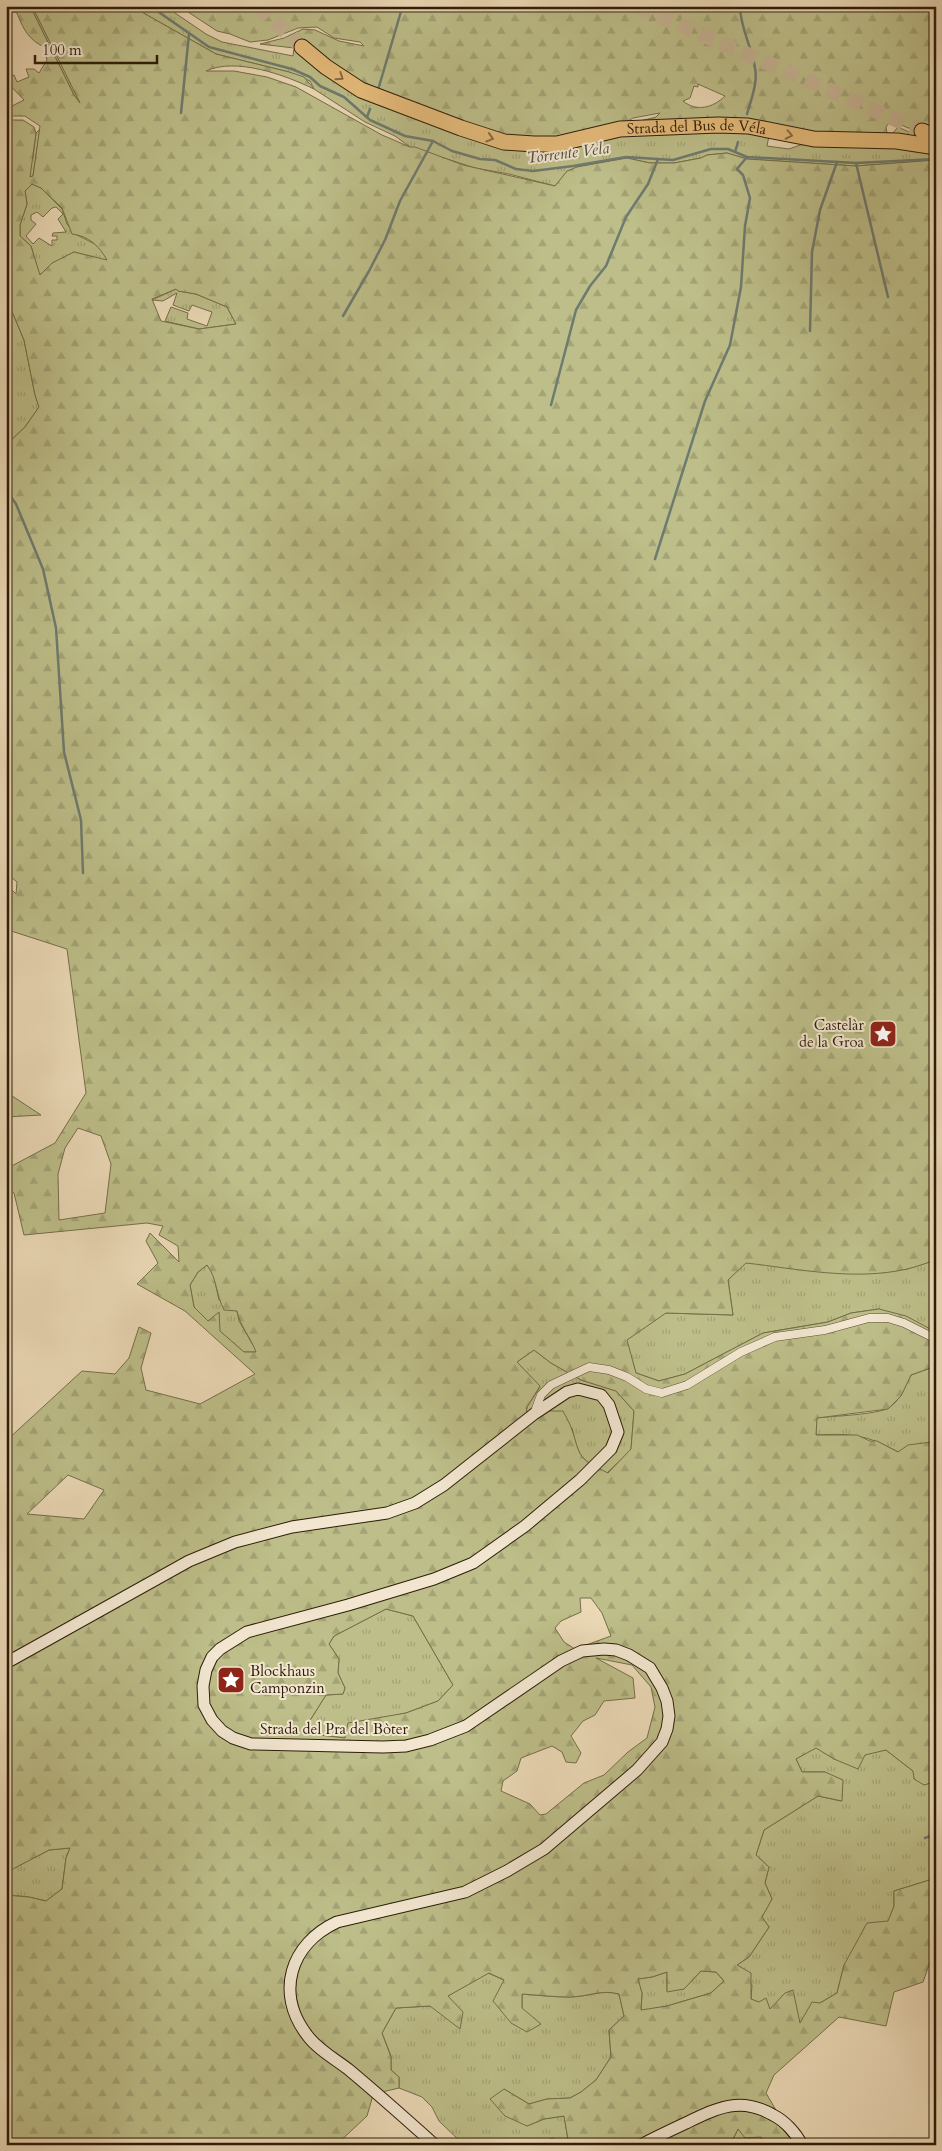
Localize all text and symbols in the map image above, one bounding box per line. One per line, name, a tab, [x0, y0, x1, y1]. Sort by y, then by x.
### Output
scale bar	[35, 32, 158, 64]
text: 100 m	[42, 40, 82, 60]
one-way arrow	[334, 71, 344, 80]
street label: Strada del Bus de Véla	[627, 115, 769, 140]
one-way arrow	[785, 129, 794, 140]
one-way arrow	[486, 132, 494, 142]
water label: Torrente Vela	[526, 137, 611, 169]
place label: Castelàr de la Groa	[799, 1015, 865, 1052]
place icon: Castelàr de la Groa	[868, 1019, 898, 1049]
place label: Blockhaus Camponzin	[250, 1661, 325, 1698]
place icon: Blockhaus Camponzin	[216, 1665, 246, 1695]
street label: Strada del Pra del Bòter	[260, 1719, 409, 1739]

